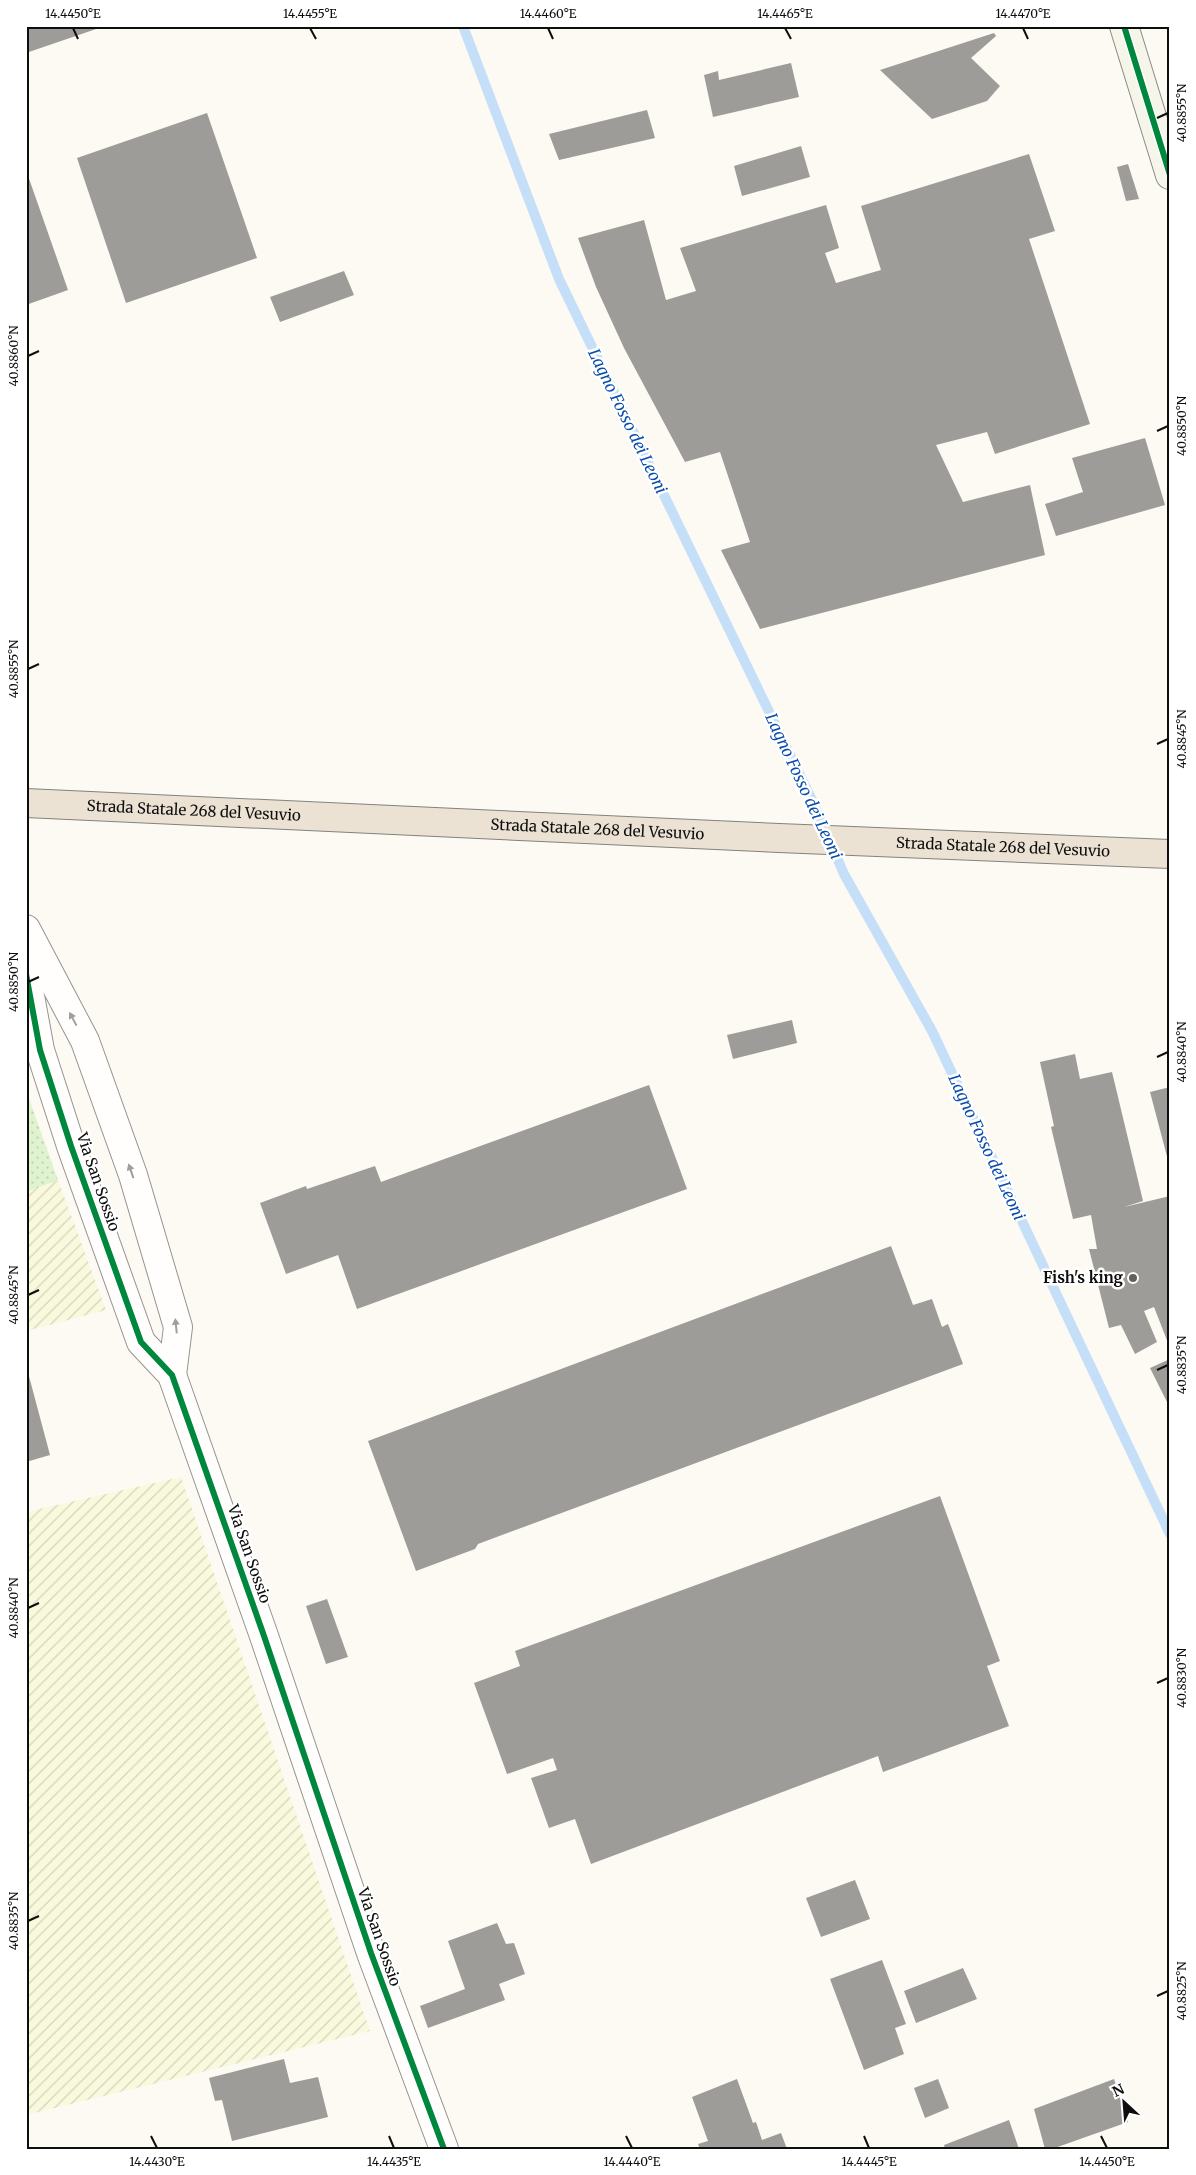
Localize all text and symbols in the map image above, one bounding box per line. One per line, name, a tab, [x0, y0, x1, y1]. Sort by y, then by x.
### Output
text: 14.4450°E	[45, 6, 101, 21]
text: 14.4455°E	[283, 6, 337, 21]
text: 14.4460°E	[520, 6, 577, 21]
text: 14.4465°E	[757, 6, 813, 21]
text: 14.4470°E	[996, 6, 1051, 21]
text: 40.8855°N	[1174, 83, 1189, 142]
text: 40.8860°N	[6, 325, 21, 386]
water label: Lagno Fosso dei Leoni	[584, 345, 672, 497]
text: 40.8850°N	[1174, 395, 1189, 456]
text: 40.8855°N	[6, 639, 21, 698]
text: 40.8845°N	[1174, 709, 1189, 769]
water label: Lagno Fosso dei Leoni	[761, 710, 847, 862]
street label: Strada Statale 268 del Vesuvio	[86, 796, 301, 825]
street label: Strada Statale 268 del Vesuvio	[490, 815, 705, 844]
street label: Strada Statale 268 del Vesuvio	[896, 833, 1111, 861]
text: 40.8850°N	[6, 951, 21, 1012]
one-way arrow	[69, 1012, 77, 1026]
text: 40.8840°N	[1174, 1021, 1189, 1082]
water label: Lagno Fosso dei Leoni	[944, 1071, 1030, 1223]
street label: Via San Sossio	[72, 1129, 124, 1234]
one-way arrow	[127, 1163, 134, 1178]
text: 40.8845°N	[6, 1265, 21, 1325]
place label: Fish's king	[1043, 1268, 1124, 1287]
marker: Fish's king	[1127, 1272, 1139, 1284]
one-way arrow	[172, 1318, 180, 1334]
text: 40.8835°N	[1174, 1335, 1189, 1394]
street label: Via San Sossio	[223, 1501, 275, 1606]
text: 40.8840°N	[6, 1577, 21, 1638]
text: 40.8830°N	[1174, 1647, 1189, 1708]
street label: Via San Sossio	[353, 1884, 405, 1989]
text: 40.8835°N	[6, 1891, 21, 1950]
text: 40.8825°N	[1174, 1961, 1189, 2021]
north arrow	[1098, 2078, 1148, 2128]
text: N	[1109, 2080, 1127, 2101]
text: 14.4430°E	[129, 2154, 185, 2169]
text: 14.4435°E	[367, 2154, 421, 2169]
text: 14.4440°E	[604, 2154, 661, 2169]
text: 14.4445°E	[841, 2154, 897, 2169]
text: 14.4450°E	[1079, 2154, 1135, 2169]

